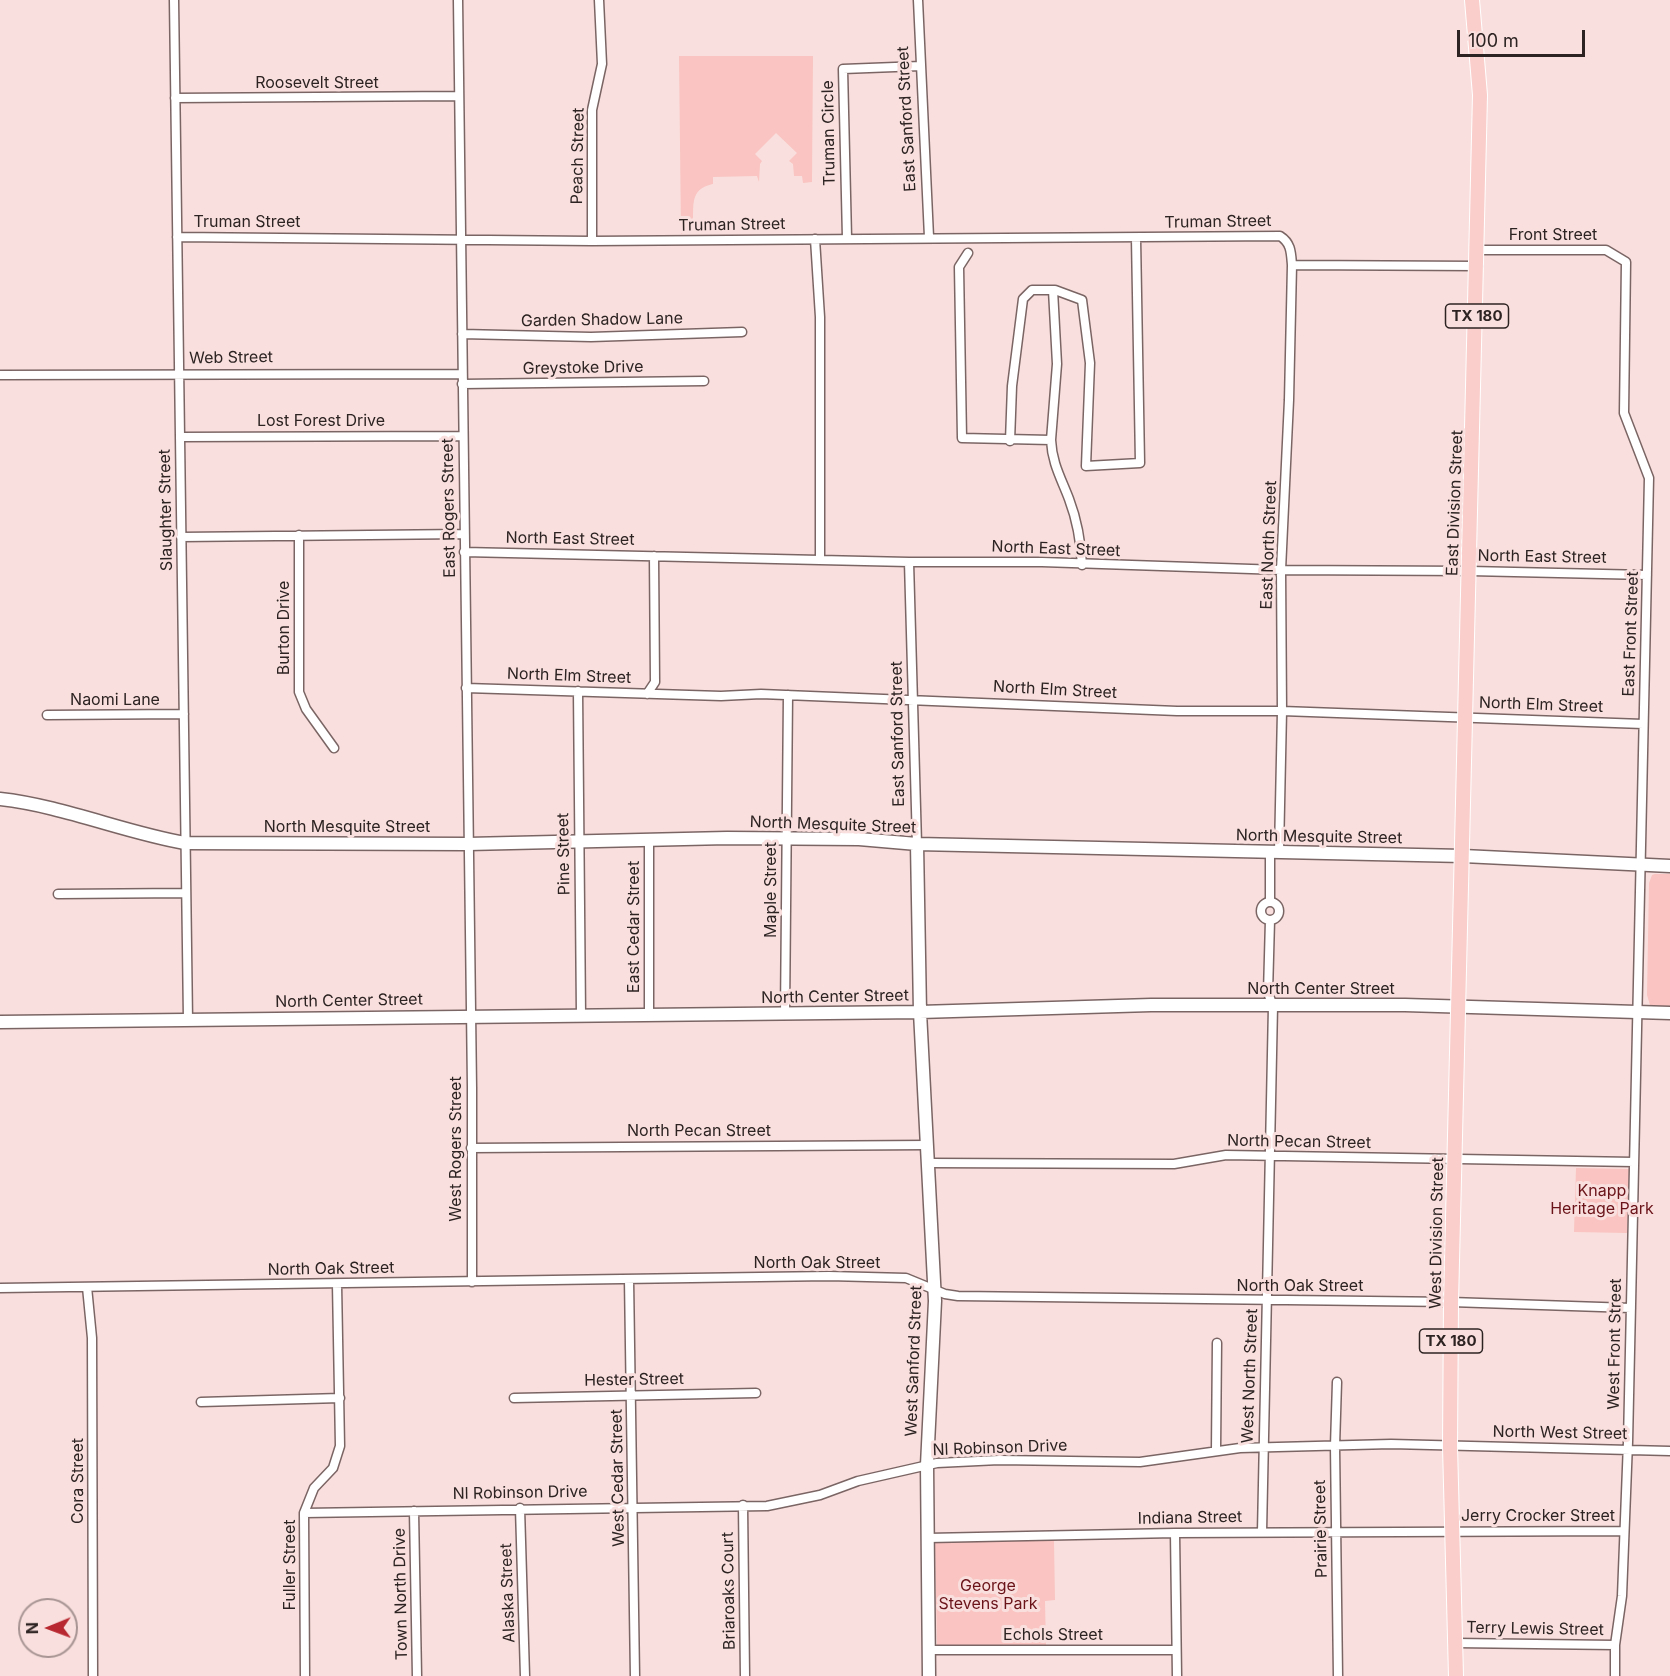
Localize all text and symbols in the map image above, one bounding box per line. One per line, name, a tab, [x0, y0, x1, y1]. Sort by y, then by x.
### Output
scale bar	[1460, 18, 1588, 56]
text: 100 m	[1468, 30, 1519, 51]
street label: East Sanford Street	[894, 46, 920, 192]
street label: Roosevelt Street	[255, 73, 379, 93]
street label: Truman Circle	[818, 80, 840, 186]
street label: Peach Street	[568, 107, 588, 205]
street label: Truman Street	[1164, 211, 1272, 233]
street label: Truman Street	[193, 212, 301, 232]
street label: Truman Street	[678, 214, 786, 236]
street label: Front Street	[1509, 225, 1597, 245]
road number: TX 180	[1446, 304, 1508, 328]
street label: Garden Shadow Lane	[521, 309, 683, 331]
street label: Web Street	[189, 348, 273, 368]
street label: Greystoke Drive	[522, 357, 644, 379]
street label: Lost Forest Drive	[257, 411, 385, 431]
street label: East Division Street	[1443, 430, 1467, 576]
street label: East Rogers Street	[438, 438, 460, 578]
street label: Slaughter Street	[155, 449, 177, 571]
street label: East North Street	[1257, 480, 1281, 610]
street label: North East Street	[505, 528, 635, 550]
street label: North East Street	[991, 537, 1121, 561]
street label: North East Street	[1477, 546, 1607, 568]
street label: East Front Street	[1619, 571, 1643, 697]
street label: Burton Drive	[274, 581, 294, 675]
street label: East Sanford Street	[887, 661, 909, 807]
street label: North Elm Street	[507, 664, 631, 688]
street label: North Elm Street	[992, 677, 1118, 703]
street label: Naomi Lane	[70, 690, 160, 710]
street label: North Elm Street	[1479, 693, 1603, 717]
street label: North Mesquite Street	[749, 812, 917, 838]
street label: Pine Street	[554, 813, 574, 895]
street label: North Mesquite Street	[264, 817, 430, 837]
street label: North Mesquite Street	[1236, 826, 1402, 848]
street label: Maple Street	[761, 842, 781, 938]
street label: East Cedar Street	[624, 861, 644, 993]
street label: North Center Street	[1247, 979, 1395, 999]
street label: North Center Street	[761, 986, 909, 1008]
street label: North Center Street	[275, 990, 423, 1012]
street label: West Rogers Street	[446, 1076, 466, 1222]
street label: North Pecan Street	[627, 1121, 771, 1141]
street label: North Pecan Street	[1227, 1131, 1371, 1153]
street label: West Division Street	[1426, 1157, 1448, 1309]
park label: Knapp Heritage Park	[1550, 1181, 1654, 1219]
street label: North Oak Street	[754, 1253, 880, 1273]
street label: North Oak Street	[267, 1258, 395, 1280]
street label: North Oak Street	[1237, 1276, 1363, 1296]
street label: West Front Street	[1604, 1278, 1626, 1410]
street label: West Sanford Street	[902, 1285, 926, 1437]
street label: West North Street	[1238, 1308, 1262, 1444]
road number: TX 180	[1420, 1329, 1482, 1353]
street label: Hester Street	[584, 1370, 684, 1390]
street label: West Cedar Street	[607, 1409, 629, 1547]
street label: North West Street	[1492, 1422, 1628, 1444]
street label: Nl Robinson Drive	[932, 1436, 1068, 1460]
street label: Cora Street	[68, 1438, 88, 1524]
street label: Prairie Street	[1311, 1480, 1331, 1578]
street label: Nl Robinson Drive	[452, 1482, 588, 1504]
street label: Jerry Crocker Street	[1461, 1506, 1615, 1526]
street label: Indiana Street	[1138, 1507, 1242, 1529]
street label: Fuller Street	[280, 1519, 300, 1611]
street label: Town North Drive	[390, 1528, 412, 1660]
street label: Briaroaks Court	[718, 1532, 740, 1650]
street label: Alaska Street	[497, 1543, 519, 1643]
park label: George Stevens Park	[938, 1576, 1038, 1614]
north arrow	[18, 1598, 78, 1658]
street label: Terry Lewis Street	[1466, 1618, 1604, 1640]
text: N	[22, 1622, 42, 1635]
street label: Echols Street	[1003, 1625, 1103, 1645]

